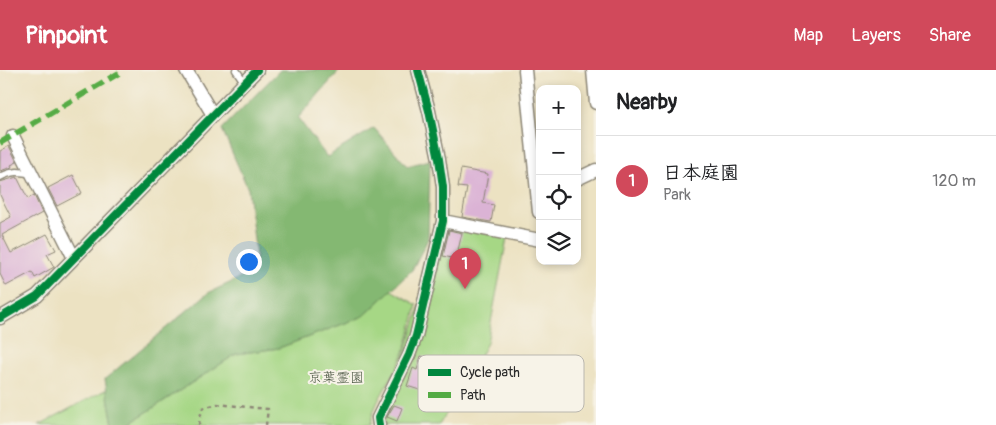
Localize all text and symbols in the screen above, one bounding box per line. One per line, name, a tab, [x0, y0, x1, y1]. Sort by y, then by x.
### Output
text: Pinpoint	[25, 21, 107, 50]
text: Map	[794, 24, 823, 47]
text: Layers	[851, 24, 901, 47]
text: Share	[929, 24, 971, 47]
map controls	[536, 85, 581, 265]
button: +	[536, 85, 581, 130]
text: Nearby	[616, 89, 677, 116]
button: −	[536, 130, 581, 175]
text: 日本庭園	[663, 161, 739, 185]
text: 1	[629, 171, 635, 191]
text: 120 m	[932, 171, 976, 191]
button: locate	[536, 175, 581, 220]
text: Park	[663, 185, 691, 205]
button: layers	[536, 220, 581, 265]
pin: 1	[449, 248, 481, 289]
your location	[236, 249, 262, 275]
legend	[418, 355, 584, 412]
text: Cycle path	[460, 364, 520, 381]
park label: 京葉霊園	[308, 369, 364, 386]
text: Path	[460, 387, 485, 404]

